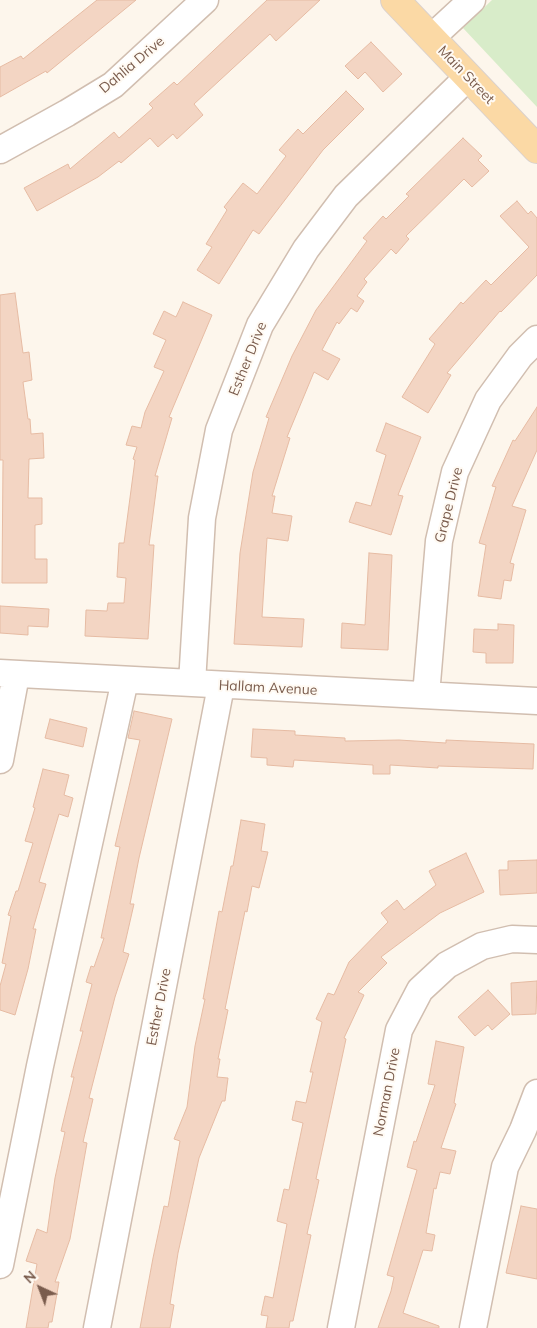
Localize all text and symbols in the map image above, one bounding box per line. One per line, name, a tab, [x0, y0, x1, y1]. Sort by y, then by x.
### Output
street label: Dahlia Drive	[96, 33, 168, 97]
street label: Main Street	[434, 42, 498, 108]
street label: Esther Drive	[226, 320, 270, 398]
street label: Grape Drive	[432, 466, 466, 544]
street label: Hallam Avenue	[218, 677, 318, 699]
street label: Esther Drive	[143, 967, 175, 1047]
street label: Norman Drive	[370, 1046, 404, 1138]
north arrow	[15, 1263, 65, 1313]
text: N	[20, 1267, 40, 1287]

